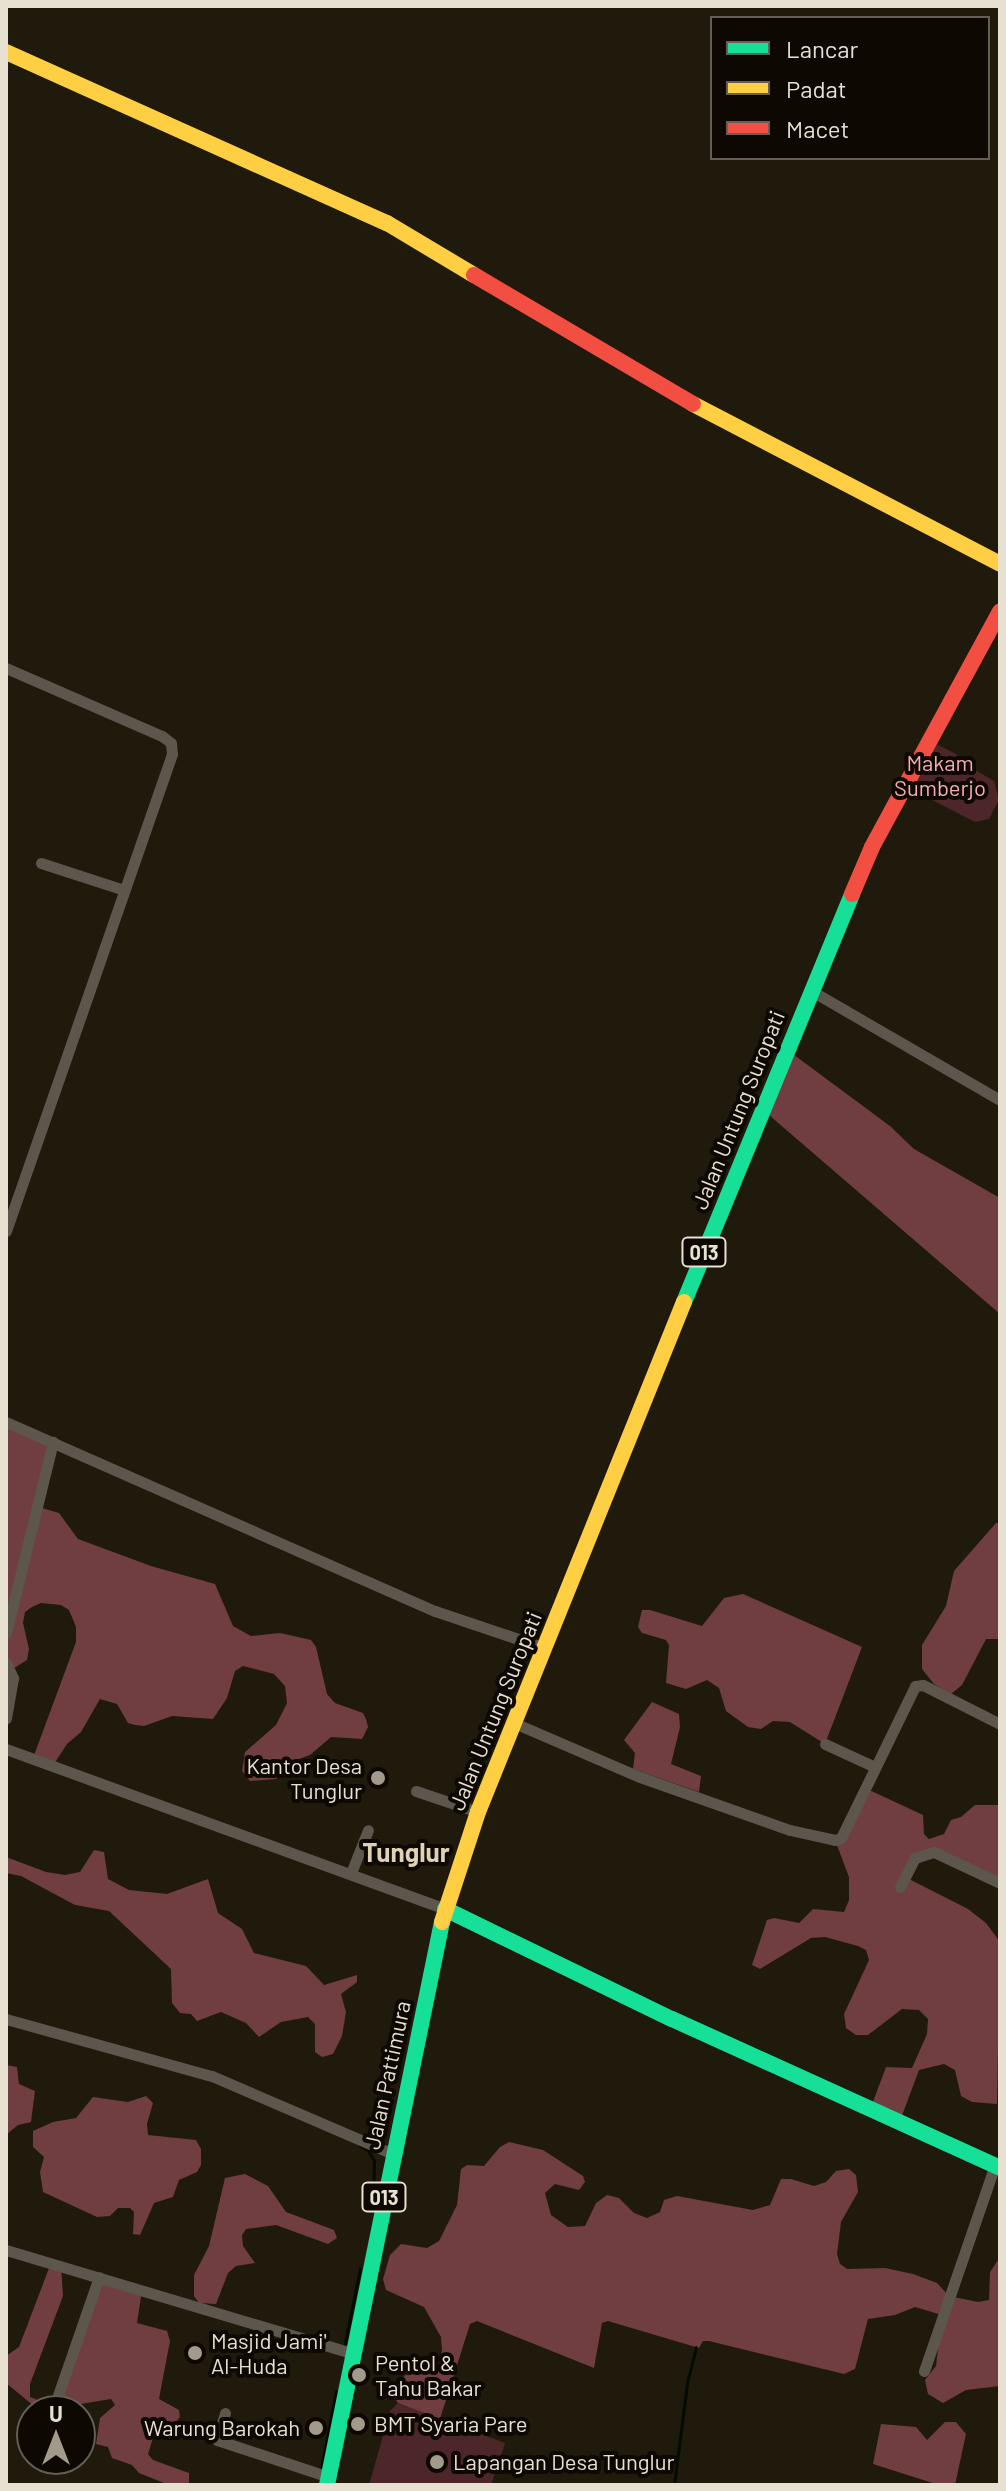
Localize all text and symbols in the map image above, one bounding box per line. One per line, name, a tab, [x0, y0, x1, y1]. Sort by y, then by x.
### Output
legend	[710, 16, 990, 160]
text: Lancar	[786, 34, 858, 63]
text: Padat	[786, 74, 846, 103]
text: Macet	[786, 114, 849, 143]
park label: Makam Sumberjo	[894, 749, 986, 800]
street label: Jalan Untung Suropati	[686, 1007, 790, 1213]
road number: 013	[680, 1236, 728, 1268]
street label: Jalan Untung Suropati	[443, 1608, 547, 1814]
place label: Kantor Desa Tunglur	[246, 1752, 362, 1804]
marker: Kantor Desa Tunglur	[369, 1769, 387, 1787]
district label: Tunglur	[362, 1836, 450, 1868]
street label: Jalan Pattimura	[358, 1998, 416, 2152]
road number: 013	[360, 2181, 408, 2213]
place label: Masjid Jami' Al-Huda	[211, 2327, 327, 2378]
marker: Masjid Jami' Al-Huda	[186, 2344, 204, 2362]
place label: Pentol & Tahu Bakar	[375, 2349, 481, 2400]
marker: Pentol & Tahu Bakar	[350, 2366, 368, 2384]
north arrow	[16, 2395, 96, 2475]
text: U	[49, 2400, 63, 2426]
place label: BMT Syaria Pare	[374, 2411, 528, 2437]
place label: Warung Barokah	[144, 2415, 300, 2441]
marker: BMT Syaria Pare	[349, 2415, 367, 2433]
marker: Warung Barokah	[307, 2419, 325, 2437]
place label: Lapangan Desa Tunglur	[453, 2449, 674, 2475]
marker: Lapangan Desa Tunglur	[428, 2453, 446, 2471]

